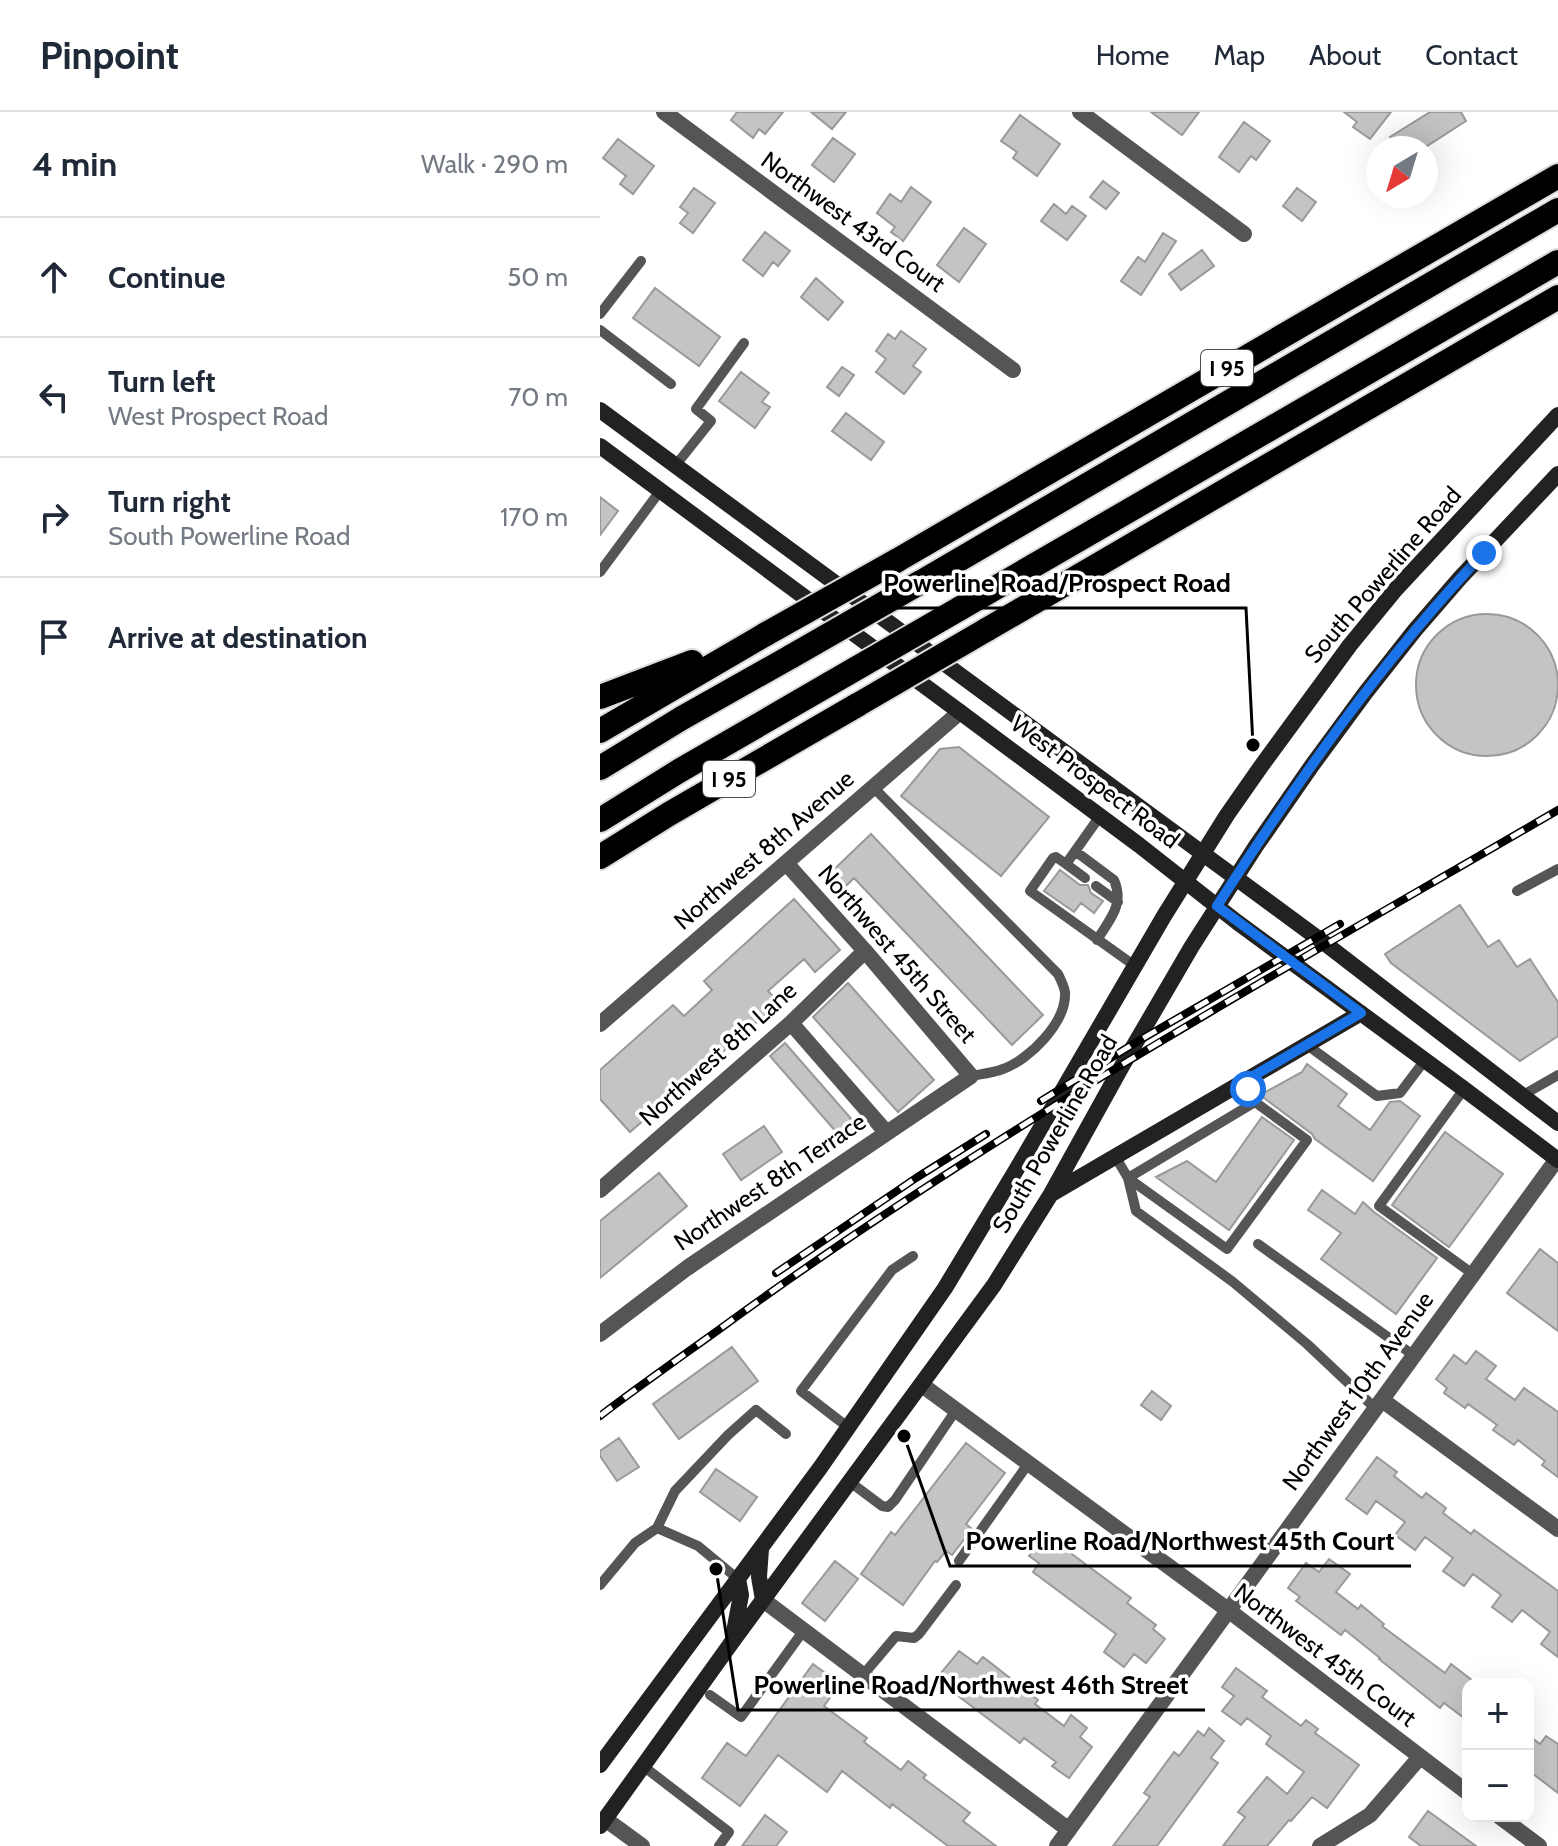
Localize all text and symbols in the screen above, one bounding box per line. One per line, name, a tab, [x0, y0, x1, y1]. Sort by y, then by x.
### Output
text: Pinpoint	[40, 32, 179, 79]
text: Home	[1096, 38, 1169, 72]
text: Map	[1213, 38, 1265, 72]
text: About	[1309, 38, 1381, 72]
text: Contact	[1425, 38, 1518, 72]
north arrow	[1366, 136, 1438, 208]
text: 4 min	[32, 143, 117, 185]
street label: Northwest 43rd Court	[756, 145, 951, 298]
text: Walk · 290 m	[421, 148, 568, 180]
icon: ahead	[32, 255, 76, 299]
text: Continue	[108, 259, 225, 296]
text: 50 m	[507, 261, 568, 293]
road number: I 95	[1201, 350, 1253, 386]
text: Turn left	[108, 363, 216, 400]
icon: left	[32, 375, 76, 419]
text: 70 m	[508, 381, 568, 413]
text: West Prospect Road	[108, 400, 328, 432]
street label: South Powerline Road	[1298, 481, 1467, 669]
text: Turn right	[108, 483, 231, 520]
icon: right	[32, 495, 76, 539]
text: 170 m	[500, 501, 568, 533]
text: South Powerline Road	[108, 520, 351, 552]
route end	[1466, 535, 1502, 571]
callout: Powerline Road/Prospect Road	[867, 558, 1246, 608]
text: Powerline Road/Prospect Road	[883, 567, 1231, 599]
icon: arrive	[32, 615, 76, 659]
text: Arrive at destination	[108, 619, 368, 656]
street label: West Prospect Road	[1005, 709, 1185, 854]
road number: I 95	[703, 761, 755, 797]
street label: Northwest 8th Avenue	[668, 764, 859, 935]
street label: Northwest 45th Street	[812, 859, 983, 1049]
street label: Northwest 8th Lane	[633, 975, 802, 1132]
street label: South Powerline Road	[986, 1030, 1123, 1238]
route start	[1230, 1071, 1266, 1107]
street label: Northwest 8th Terrace	[668, 1107, 871, 1257]
street label: Northwest 10th Avenue	[1276, 1286, 1439, 1496]
callout: Powerline Road/Northwest 45th Court	[950, 1516, 1411, 1566]
text: Powerline Road/Northwest 45th Court	[966, 1525, 1394, 1557]
street label: Northwest 45th Court	[1229, 1577, 1422, 1733]
callout: Powerline Road/Northwest 46th Street	[738, 1660, 1205, 1710]
text: Powerline Road/Northwest 46th Street	[754, 1669, 1189, 1701]
map controls	[1462, 1678, 1534, 1822]
button: +	[1462, 1678, 1534, 1750]
button: −	[1462, 1750, 1534, 1822]

